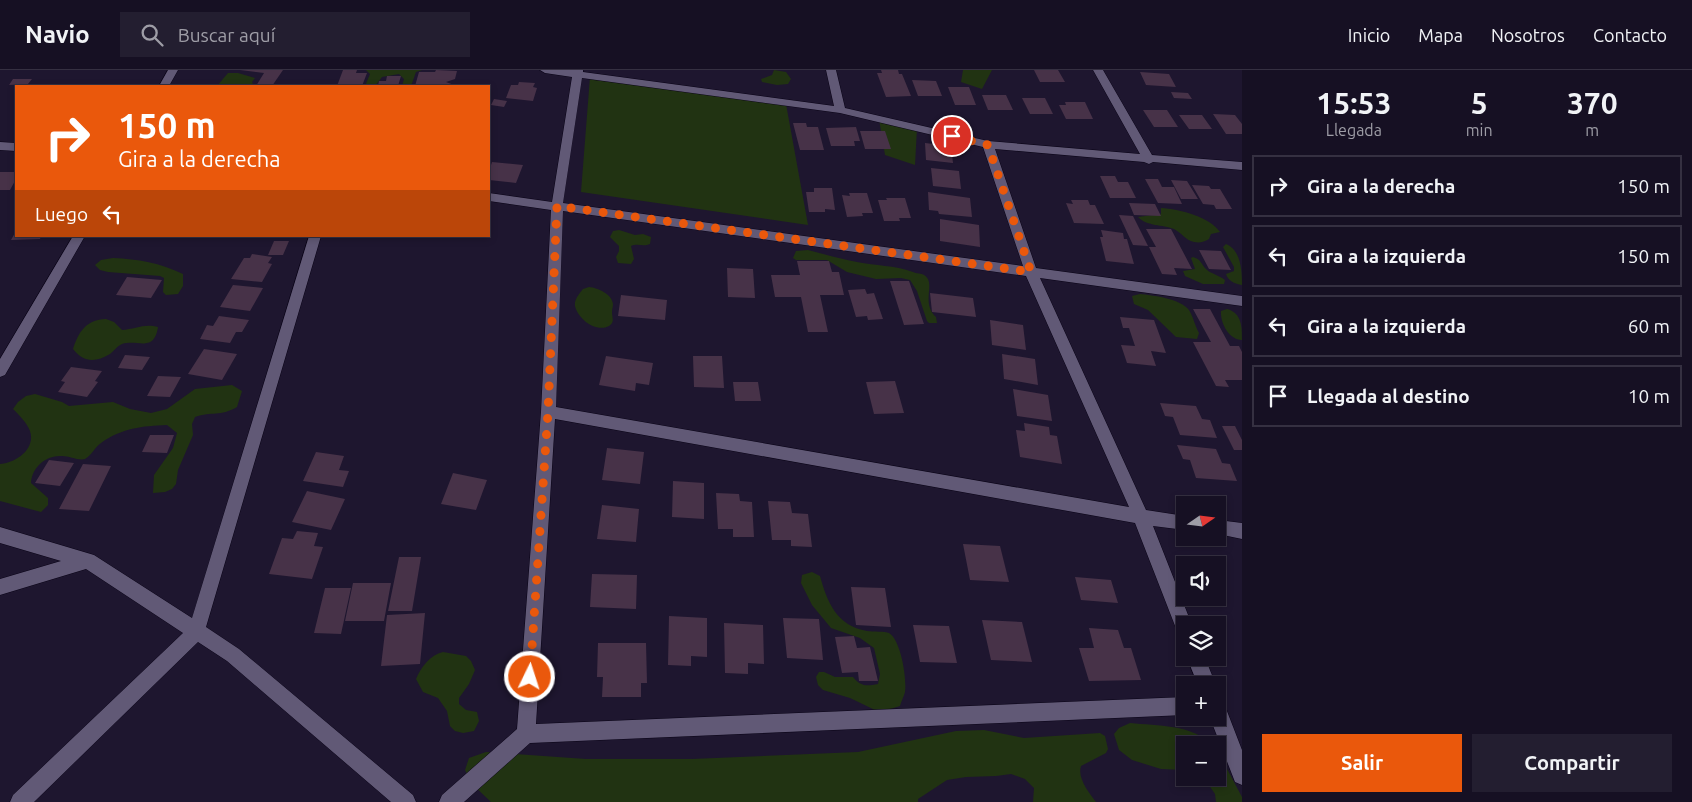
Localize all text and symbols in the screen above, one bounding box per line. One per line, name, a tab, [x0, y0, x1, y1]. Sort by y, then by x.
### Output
search box	[120, 12, 470, 57]
text: Navio	[25, 21, 90, 48]
icon: search	[138, 21, 166, 49]
text: Buscar aquí	[178, 24, 275, 46]
text: Inicio	[1348, 25, 1390, 45]
text: Mapa	[1418, 25, 1463, 45]
text: Nosotros	[1491, 25, 1565, 45]
text: Contacto	[1593, 25, 1667, 45]
text: 15:53	[1316, 86, 1391, 120]
text: 5	[1471, 86, 1488, 120]
text: 370	[1567, 86, 1618, 120]
icon: right	[35, 105, 100, 170]
text: 150 m	[118, 105, 216, 145]
pin	[931, 115, 973, 157]
text: Llegada	[1326, 121, 1382, 139]
text: min	[1466, 121, 1493, 139]
text: m	[1585, 121, 1599, 139]
icon: arrive	[938, 122, 966, 150]
text: Gira a la derecha	[118, 146, 281, 171]
icon: right	[1264, 172, 1292, 200]
text: Gira a la derecha	[1307, 175, 1455, 197]
text: 150 m	[1617, 175, 1670, 197]
icon: left	[98, 200, 126, 228]
text: Luego	[35, 203, 88, 225]
icon: left	[1264, 242, 1292, 270]
text: Gira a la izquierda	[1307, 245, 1466, 267]
text: 150 m	[1617, 245, 1670, 267]
icon: left	[1264, 312, 1292, 340]
text: Gira a la izquierda	[1307, 315, 1466, 337]
text: 60 m	[1628, 315, 1670, 337]
icon: arrive	[1264, 382, 1292, 410]
text: Llegada al destino	[1307, 385, 1470, 407]
text: 10 m	[1628, 385, 1670, 407]
north arrow	[1176, 496, 1226, 546]
map controls	[1176, 496, 1226, 786]
button: sound	[1176, 556, 1226, 606]
button: layers	[1176, 616, 1226, 666]
position arrow	[503, 650, 555, 702]
button: +	[1176, 676, 1226, 726]
button: Salir	[1262, 734, 1462, 792]
button: Compartir	[1472, 734, 1672, 792]
button: −	[1176, 736, 1226, 786]

